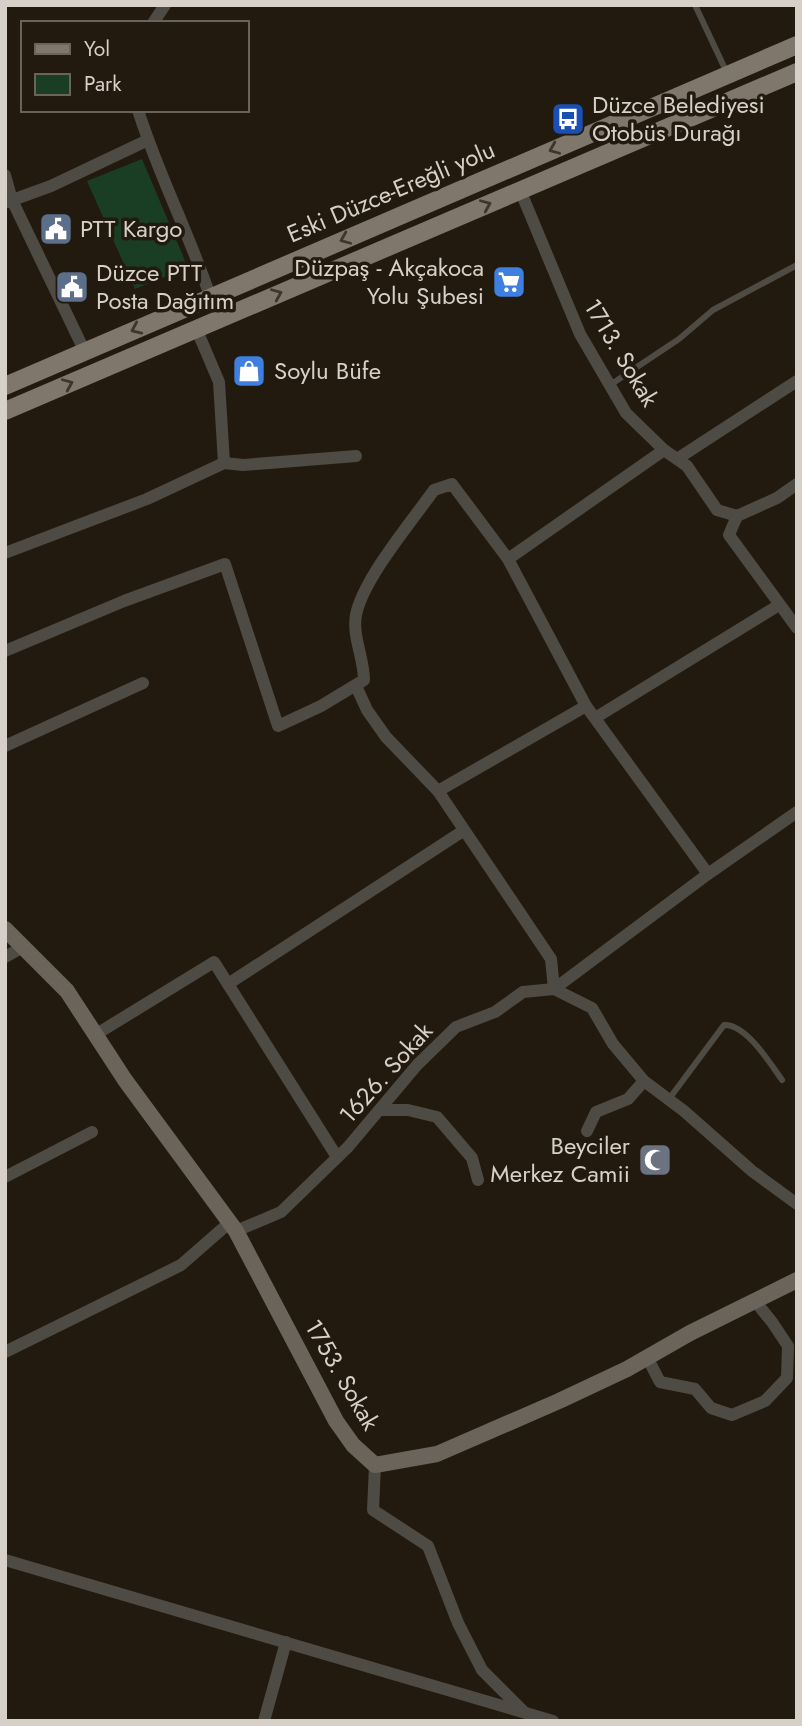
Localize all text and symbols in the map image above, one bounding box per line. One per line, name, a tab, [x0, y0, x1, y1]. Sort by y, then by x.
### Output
legend	[21, 21, 248, 112]
text: Yol	[84, 34, 110, 64]
text: Park	[84, 69, 122, 99]
place label: Düzce Belediyesi Otobüs Durağı	[592, 87, 765, 150]
bus stop icon: Düzce Belediyesi Otobüs Durağı	[549, 100, 587, 138]
street label: Eski Düzce-Ereğli yolu	[281, 132, 500, 251]
one-way arrow	[549, 141, 561, 155]
one-way arrow	[479, 199, 491, 213]
public building icon: PTT Kargo	[37, 210, 75, 248]
place label: PTT Kargo	[80, 211, 182, 246]
one-way arrow	[339, 230, 351, 244]
place label: Düzpaş - Akçakoca Yolu Şubesi	[294, 250, 484, 313]
place label: Düzce PTT Posta Dağıtım	[96, 255, 234, 318]
supermarket icon: Düzpaş - Akçakoca Yolu Şubesi	[490, 263, 528, 301]
public building icon: Düzce PTT Posta Dağıtım	[53, 268, 91, 306]
one-way arrow	[270, 288, 282, 302]
street label: 1713. Sokak	[575, 292, 668, 414]
one-way arrow	[131, 321, 143, 335]
shop icon: Soylu Büfe	[230, 352, 268, 390]
place label: Soylu Büfe	[274, 353, 381, 388]
one-way arrow	[61, 378, 73, 392]
street label: 1626. Sokak	[331, 1014, 441, 1131]
place label: Beyciler Merkez Camii	[490, 1128, 631, 1191]
mosque icon: Beyciler Merkez Camii	[636, 1141, 674, 1179]
street label: 1753. Sokak	[297, 1313, 389, 1437]

